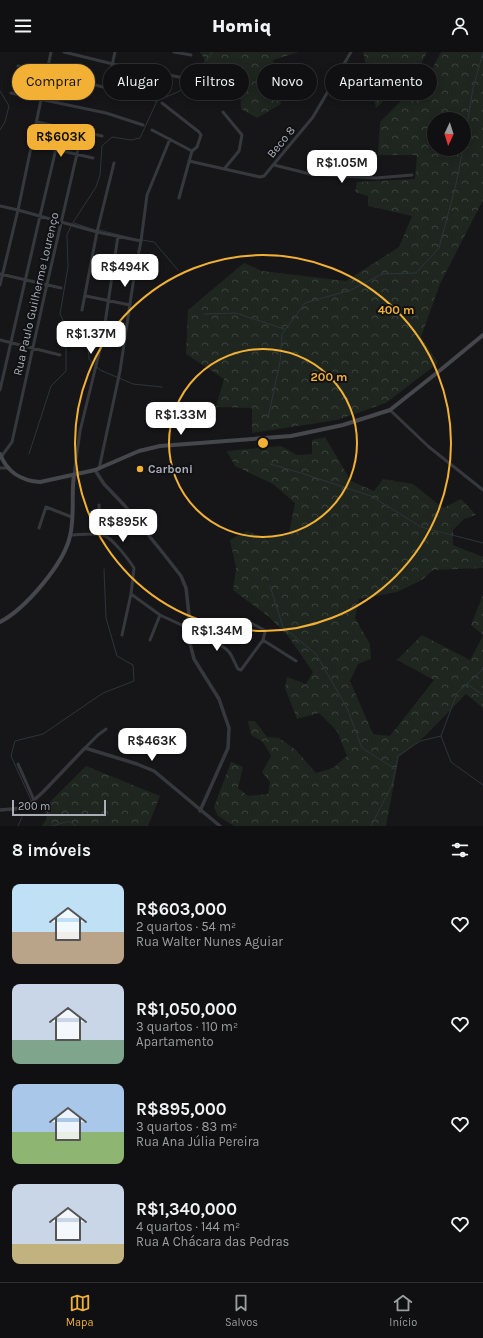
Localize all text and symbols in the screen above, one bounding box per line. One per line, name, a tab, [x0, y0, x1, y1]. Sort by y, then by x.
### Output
icon: menu	[12, 15, 34, 37]
text: Homiq	[212, 15, 271, 37]
icon: person	[449, 15, 471, 37]
chip: Comprar	[12, 64, 95, 100]
chip: Alugar	[103, 64, 172, 100]
chip: Filtros	[180, 64, 249, 100]
chip: Novo	[257, 64, 317, 100]
chip: Apartamento	[325, 64, 437, 100]
north arrow	[427, 112, 471, 156]
map controls	[427, 112, 471, 156]
street label: Beco 8	[264, 123, 298, 161]
pin: R$603K	[28, 124, 94, 158]
text: R$603K	[36, 129, 86, 144]
pin: R$1.05M	[305, 150, 379, 184]
text: R$1.05M	[316, 155, 368, 170]
street label: Rua Paulo Guilherme Lourenço	[10, 211, 62, 377]
pin: R$494K	[92, 254, 158, 288]
text: R$494K	[100, 259, 150, 274]
text: 400 m	[378, 303, 414, 317]
pin: R$1.37M	[54, 321, 128, 355]
text: R$1.37M	[66, 326, 116, 341]
text: 200 m	[311, 370, 347, 384]
pin: R$1.33M	[144, 402, 218, 436]
text: R$1.33M	[155, 407, 207, 422]
centre of rings	[256, 436, 270, 450]
place label: Carboni	[148, 462, 193, 476]
marker: Carboni	[135, 464, 145, 474]
pin: R$895K	[90, 509, 156, 543]
text: R$895K	[98, 514, 148, 529]
pin: R$1.34M	[180, 618, 254, 652]
text: R$1.34M	[191, 623, 243, 638]
pin: R$463K	[119, 728, 185, 762]
text: R$463K	[127, 733, 177, 748]
scale bar	[12, 798, 106, 817]
text: 200 m	[18, 800, 50, 813]
icon: filters	[449, 839, 471, 861]
text: 8 imóveis	[12, 840, 91, 860]
text: R$603,000	[136, 899, 227, 919]
icon: home	[44, 900, 92, 948]
icon: heart	[449, 913, 471, 935]
text: 2 quartos · 54 m²	[136, 919, 236, 934]
text: Rua Walter Nunes Aguiar	[136, 934, 283, 949]
text: R$1,050,000	[136, 999, 237, 1019]
icon: home	[44, 1000, 92, 1048]
icon: heart	[449, 1013, 471, 1035]
text: 3 quartos · 110 m²	[136, 1019, 238, 1034]
text: Apartamento	[136, 1034, 214, 1049]
text: R$895,000	[136, 1099, 226, 1119]
icon: home	[44, 1100, 92, 1148]
icon: heart	[449, 1113, 471, 1135]
text: 3 quartos · 83 m²	[136, 1119, 238, 1134]
text: Rua Ana Júlia Pereira	[136, 1134, 260, 1149]
text: R$1,340,000	[136, 1199, 237, 1219]
icon: home	[44, 1200, 92, 1248]
icon: heart	[449, 1213, 471, 1235]
text: 4 quartos · 144 m²	[136, 1219, 240, 1234]
text: Rua A Chácara das Pedras	[136, 1234, 289, 1249]
tab: Mapa	[66, 1292, 94, 1329]
tab: Salvos	[225, 1292, 258, 1329]
tab: Início	[389, 1292, 417, 1329]

